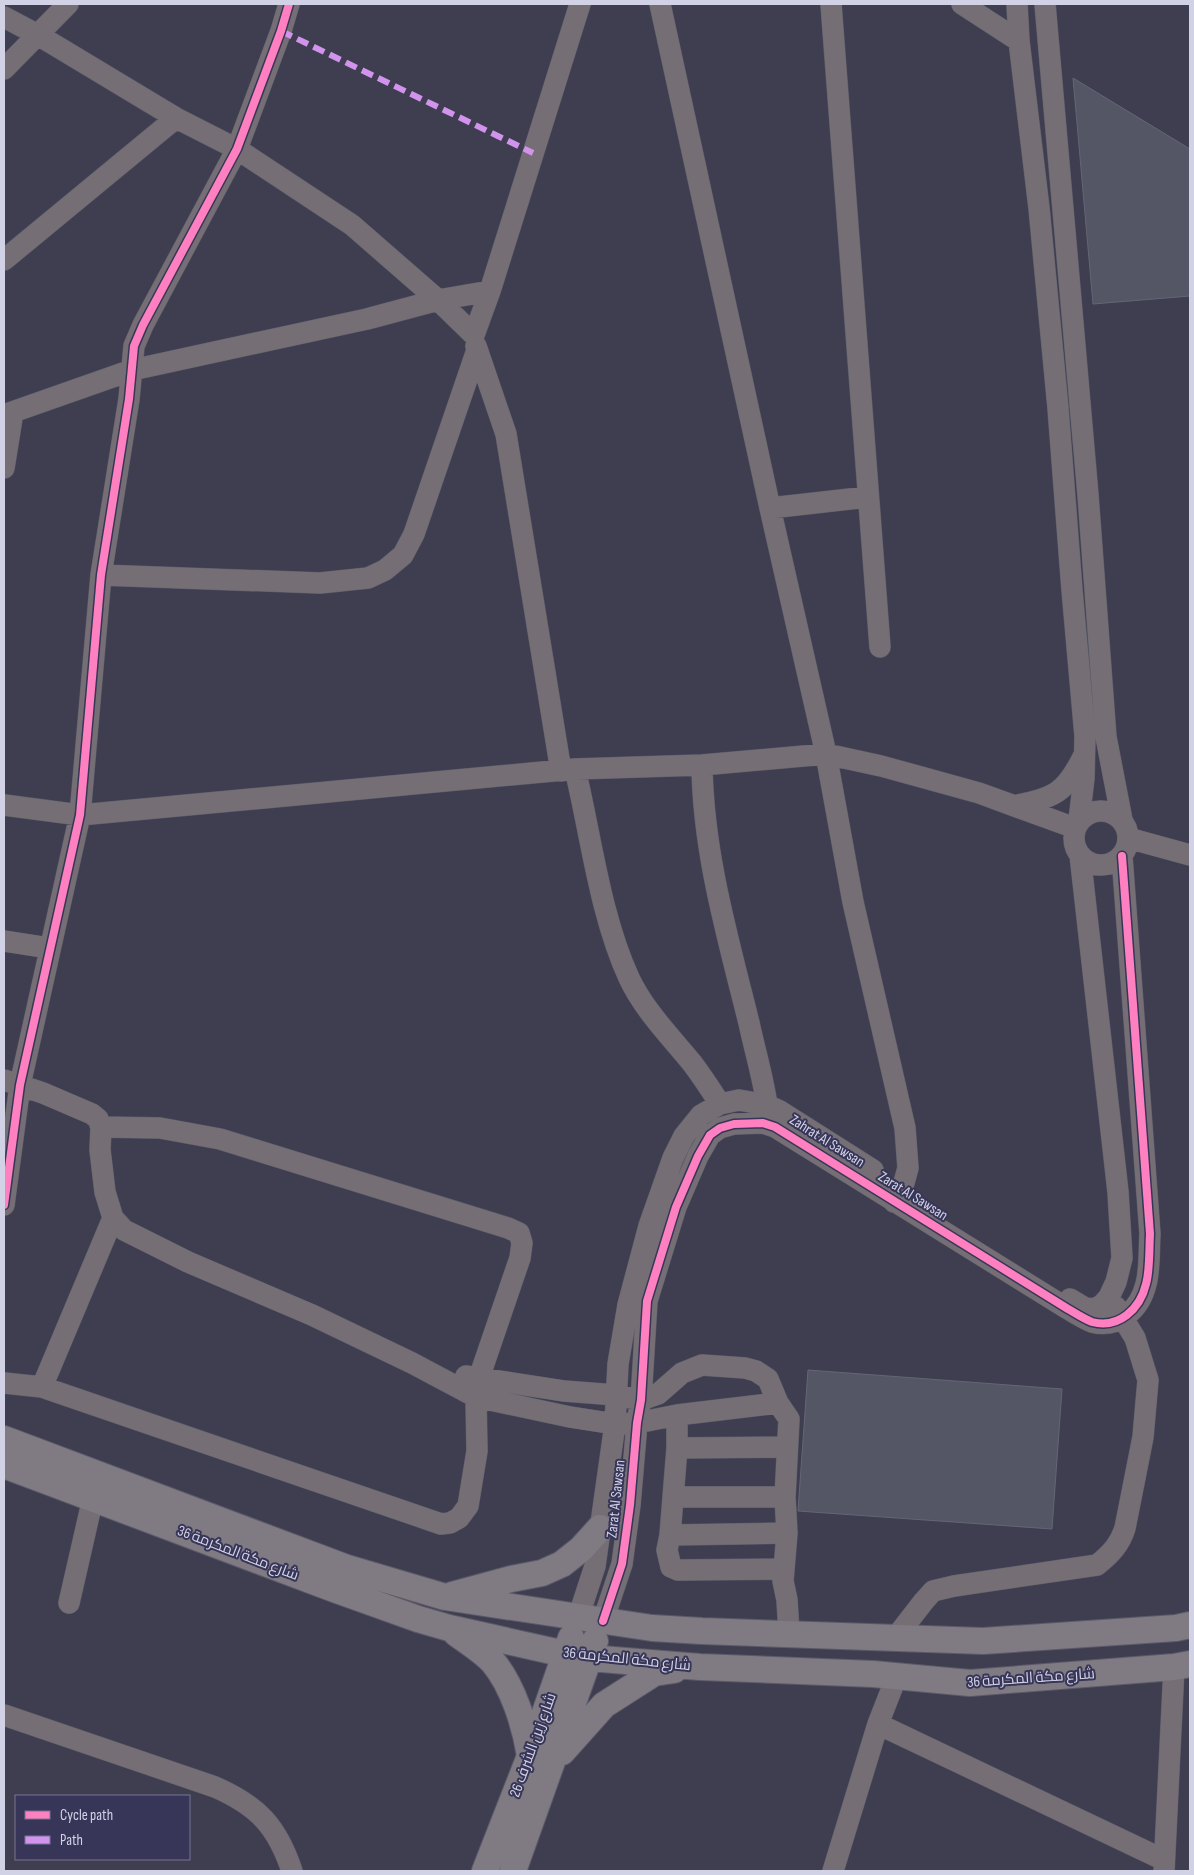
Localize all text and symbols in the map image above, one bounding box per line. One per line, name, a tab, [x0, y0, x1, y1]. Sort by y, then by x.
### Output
street label: Zahrat Al Sawsan	[786, 1110, 868, 1172]
street label: Zarat Al Sawsan	[875, 1167, 951, 1225]
street label: Zarat Al Sawsan	[602, 1459, 630, 1539]
street label: شارع مكة المكرمة 36	[174, 1521, 301, 1586]
street label: شارع مكة المكرمة 36	[562, 1643, 692, 1676]
street label: شارع مكة المكرمة 36	[966, 1664, 1096, 1693]
street label: شارع زين الشرف 26	[505, 1690, 562, 1800]
legend	[15, 1795, 190, 1860]
text: Cycle path	[60, 1806, 113, 1825]
text: Path	[60, 1831, 83, 1850]

